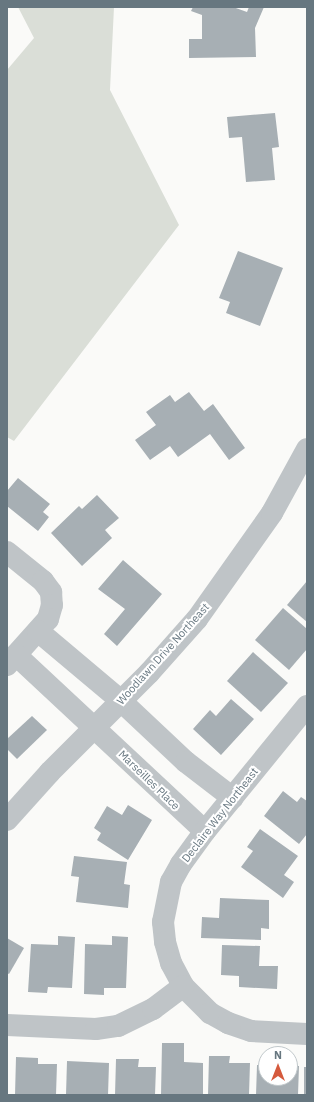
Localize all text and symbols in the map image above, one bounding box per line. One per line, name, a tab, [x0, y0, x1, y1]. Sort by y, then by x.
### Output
street label: Woodlawn Drive Northeast	[114, 601, 212, 707]
street label: Marseilles Place	[116, 747, 182, 813]
street label: Declaire Way Northeast	[179, 765, 261, 865]
north arrow	[258, 1046, 298, 1086]
text: N	[274, 1048, 282, 1062]

